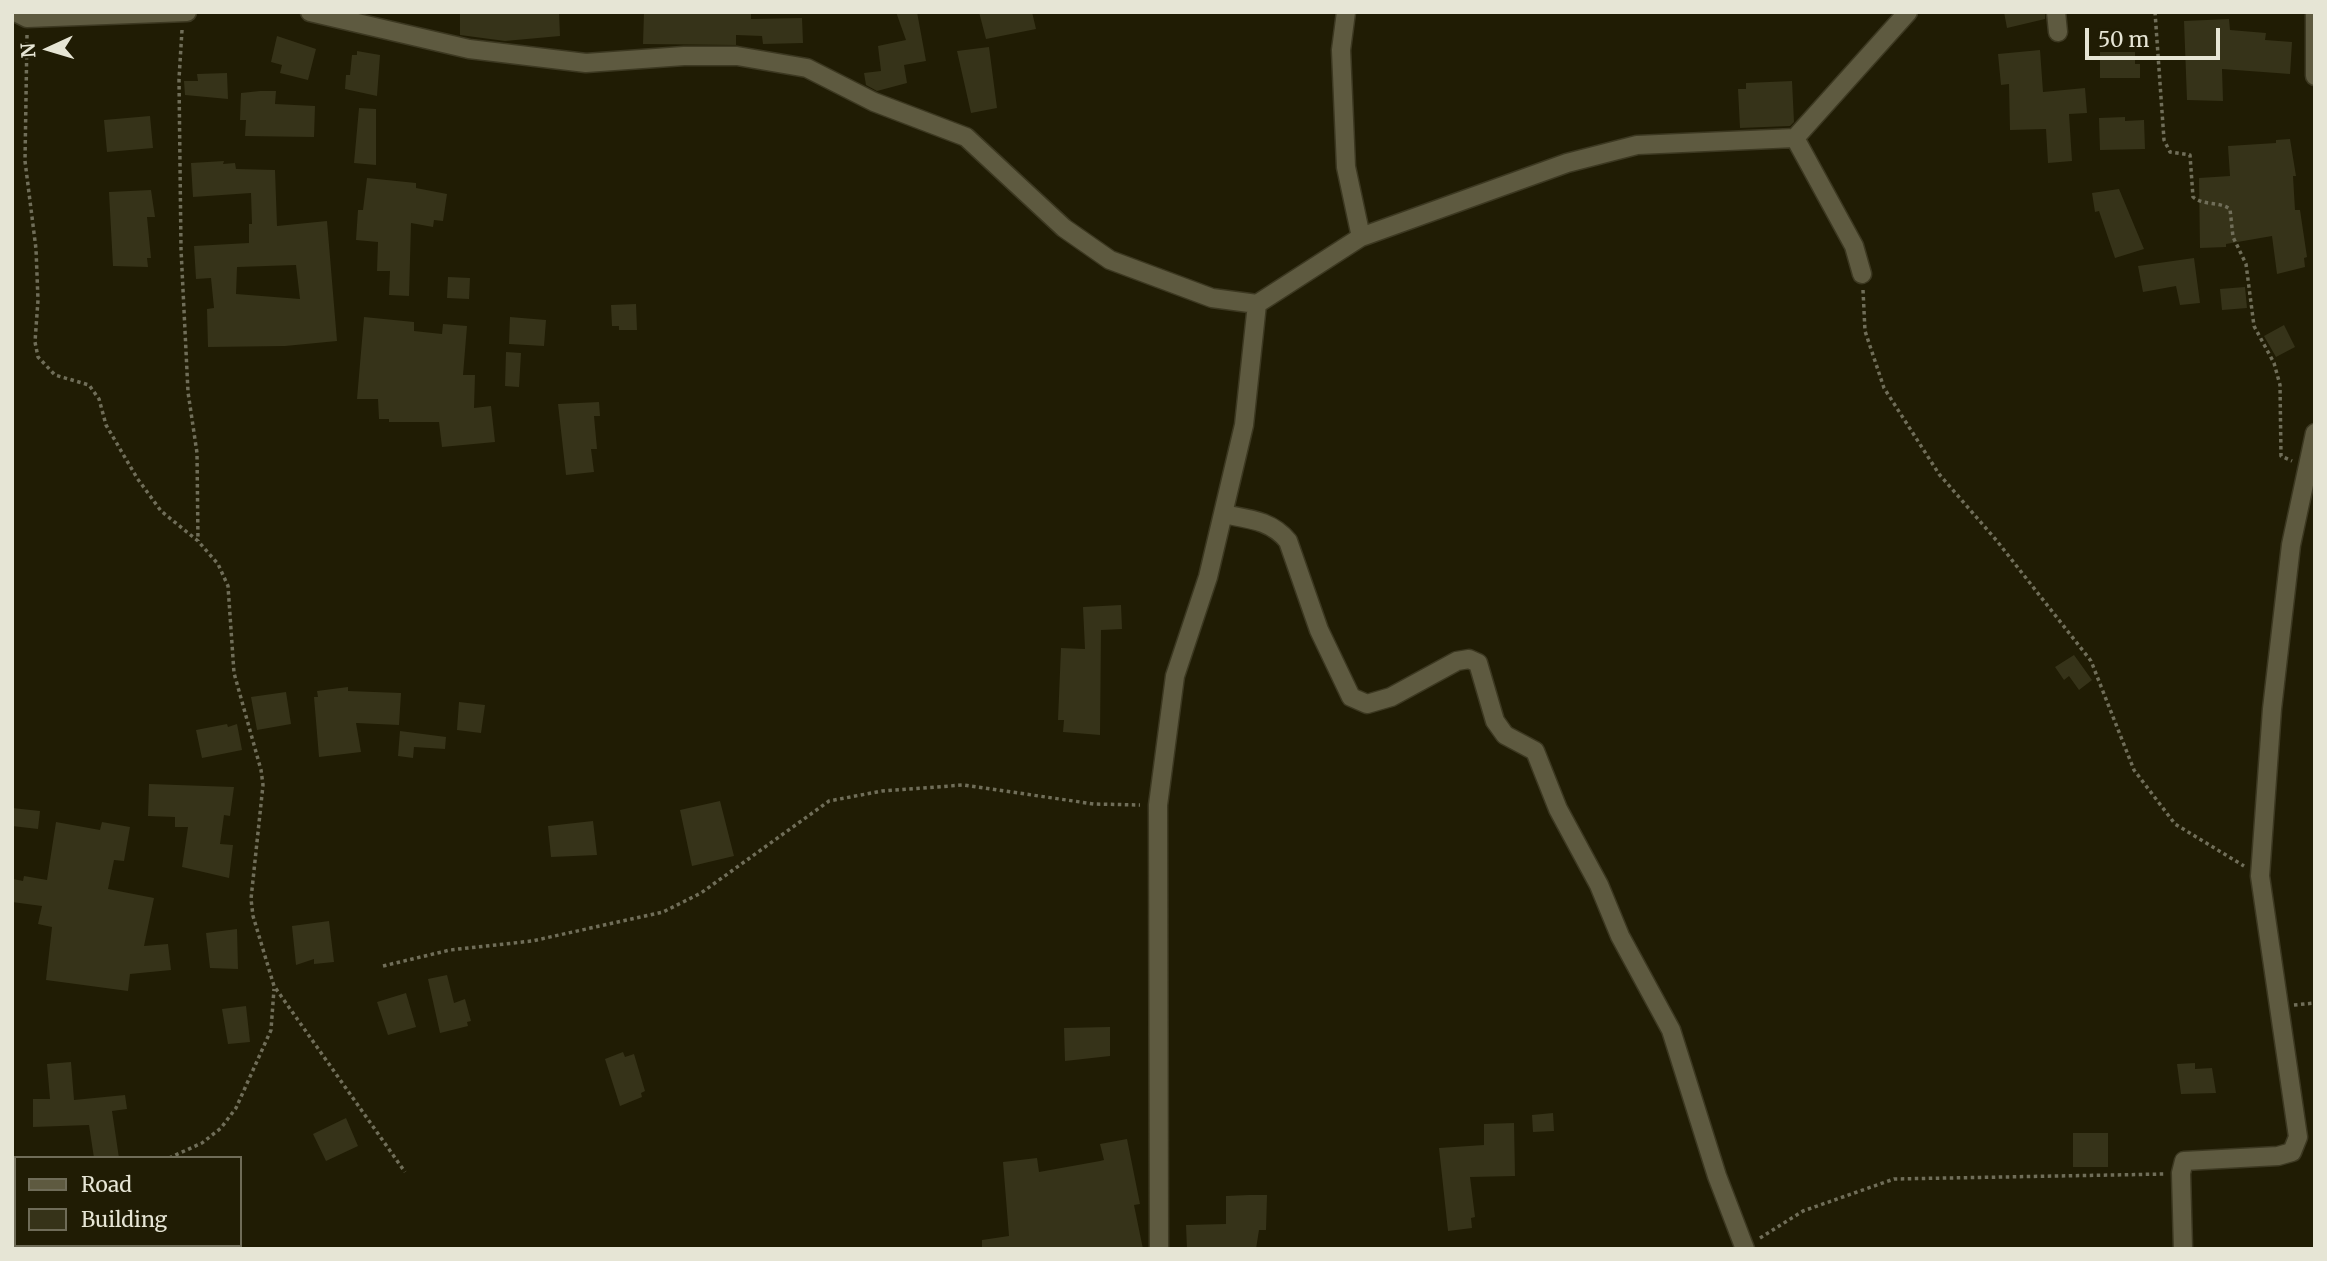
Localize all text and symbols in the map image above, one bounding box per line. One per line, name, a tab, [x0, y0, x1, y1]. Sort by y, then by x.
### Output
north arrow	[14, 14, 84, 84]
scale bar	[2089, 14, 2224, 58]
text: 50 m	[2098, 26, 2149, 53]
text: N	[16, 42, 41, 59]
legend	[14, 1156, 242, 1247]
text: Road	[81, 1171, 132, 1198]
text: Building	[81, 1206, 167, 1233]

